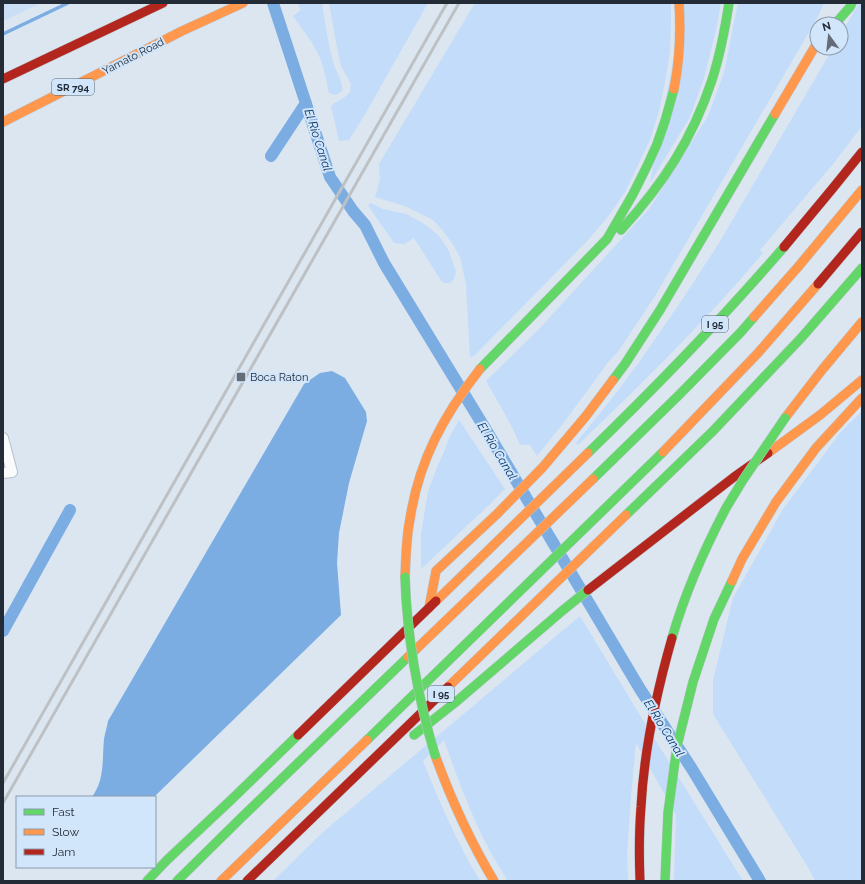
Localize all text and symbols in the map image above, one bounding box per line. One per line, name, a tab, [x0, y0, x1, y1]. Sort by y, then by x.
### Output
north arrow	[809, 16, 849, 56]
text: N	[821, 19, 832, 34]
street label: Yamato Road	[100, 35, 166, 78]
road number: SR 794	[52, 79, 94, 95]
water label: El Rio Canal	[301, 107, 335, 173]
road number: I 95	[702, 316, 728, 332]
marker: Boca Raton	[235, 371, 247, 383]
place label: Boca Raton	[250, 371, 308, 384]
water label: El Rio Canal	[474, 420, 520, 482]
road number: I 95	[428, 686, 454, 702]
water label: El Rio Canal	[641, 697, 687, 759]
legend	[16, 796, 156, 868]
text: Fast	[52, 805, 75, 819]
text: Slow	[52, 825, 79, 839]
text: Jam	[52, 845, 75, 859]

